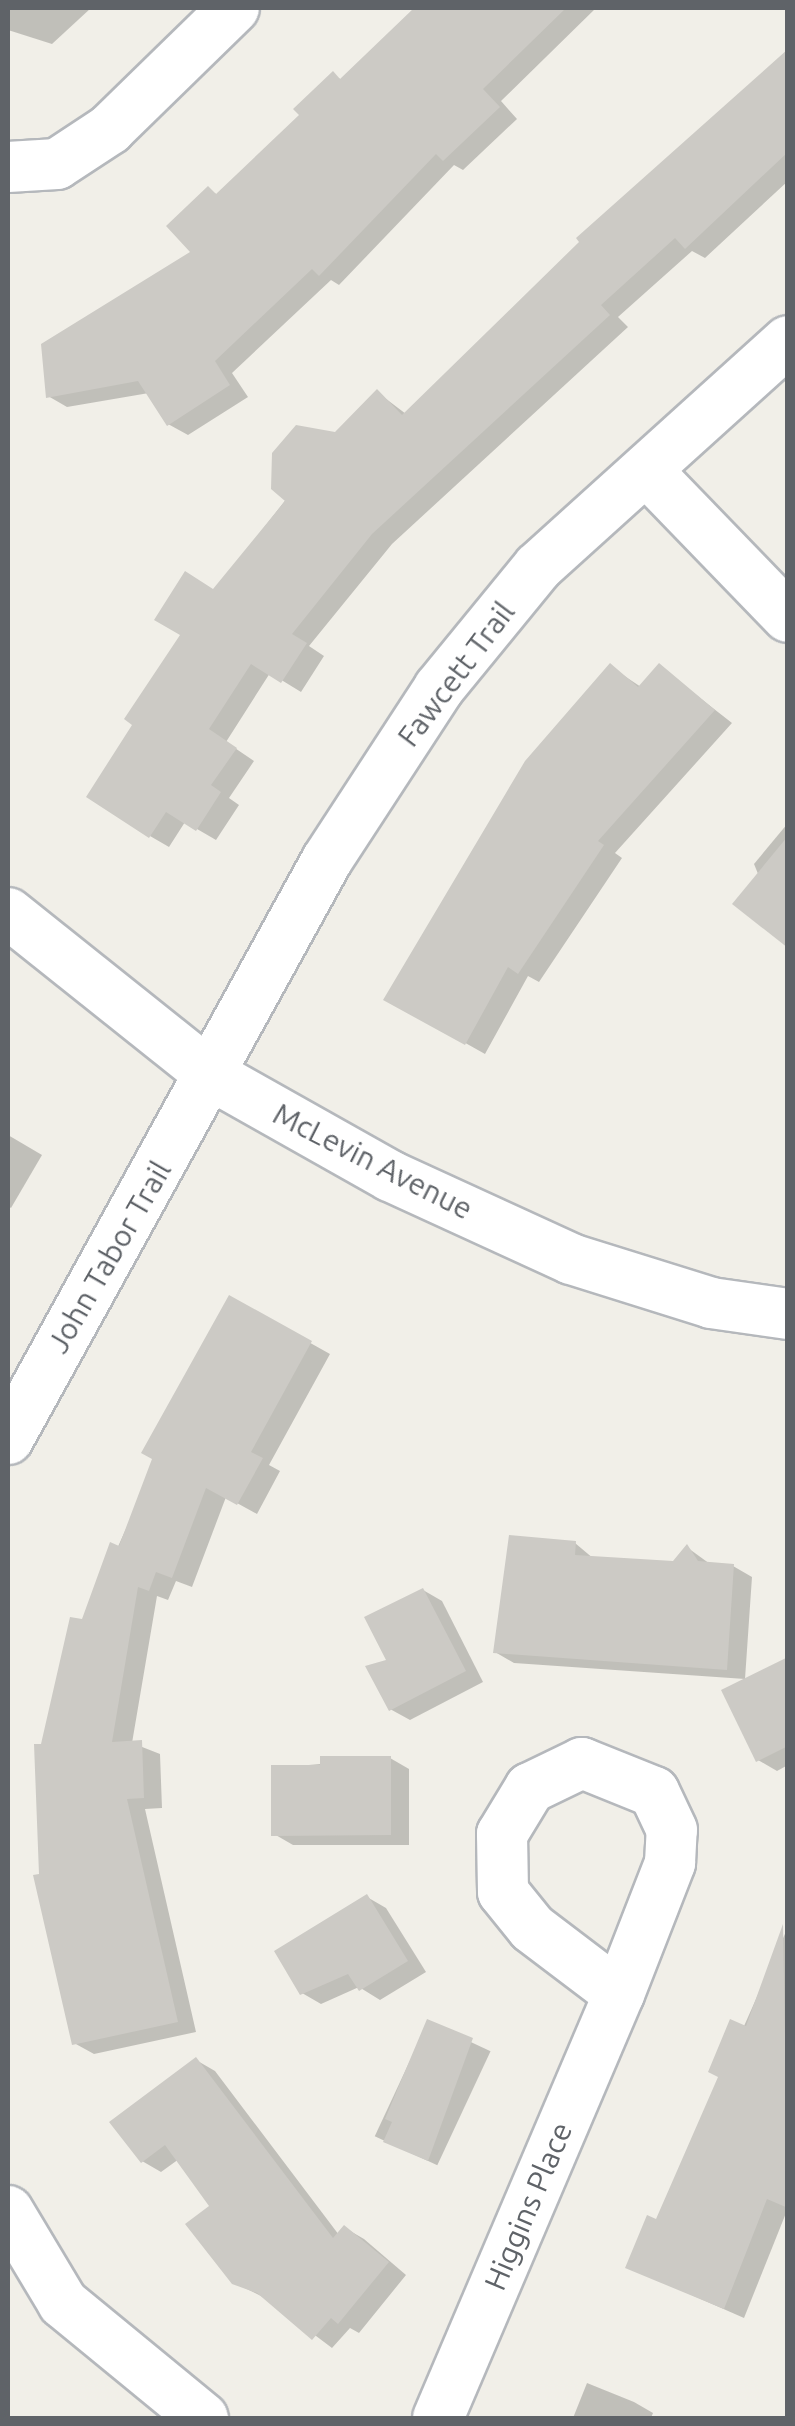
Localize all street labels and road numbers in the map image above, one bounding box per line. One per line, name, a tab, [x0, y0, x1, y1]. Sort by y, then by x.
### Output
street label: Fawcett Trail	[390, 595, 522, 753]
street label: McLevin Avenue	[267, 1095, 479, 1227]
street label: John Tabor Trail	[40, 1155, 178, 1359]
street label: Higgins Place	[477, 2117, 579, 2295]

